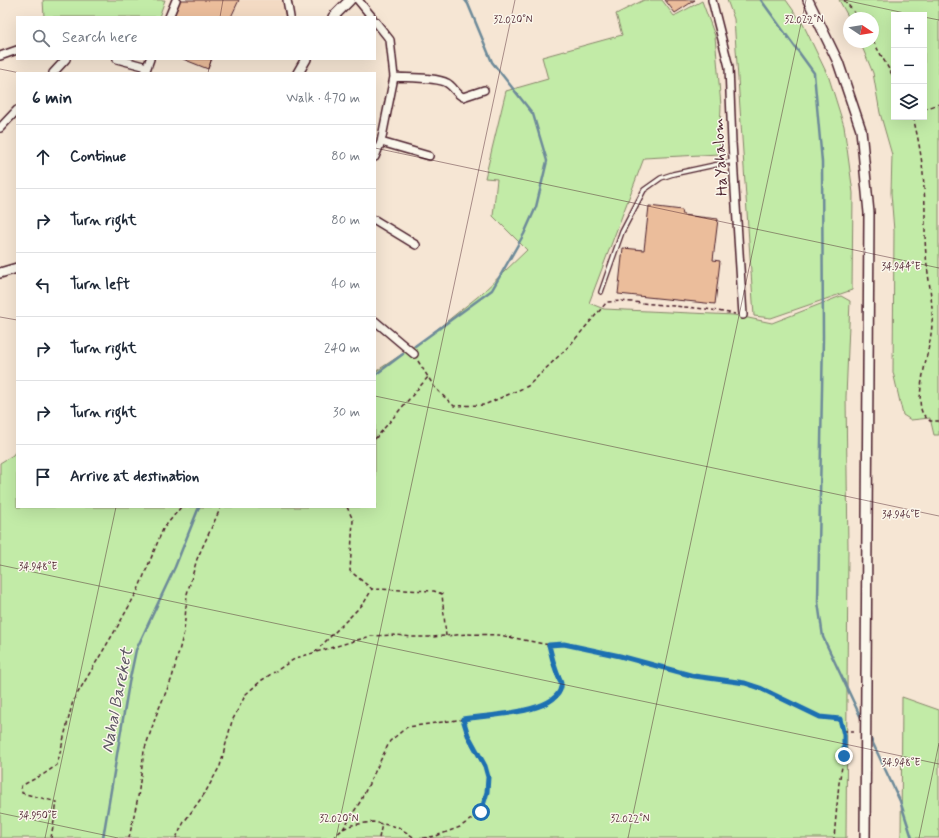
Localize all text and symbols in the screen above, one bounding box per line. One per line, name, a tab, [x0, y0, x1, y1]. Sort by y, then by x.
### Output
north arrow	[843, 12, 879, 48]
map controls	[891, 12, 927, 120]
button: +	[891, 12, 927, 48]
text: 32.020°N	[493, 13, 533, 27]
text: 32.022°N	[784, 13, 824, 27]
search box	[16, 16, 376, 60]
icon: search	[30, 27, 52, 49]
text: Search here	[62, 28, 138, 48]
button: −	[891, 48, 927, 84]
button: layers	[891, 84, 927, 120]
text: 6 min	[32, 87, 72, 109]
text: Walk · 470 m	[286, 90, 360, 107]
street label: HaYahalom	[708, 117, 733, 197]
icon: ahead	[32, 146, 54, 168]
text: Continue	[70, 147, 126, 167]
text: 80 m	[331, 148, 360, 165]
icon: right	[32, 210, 54, 232]
text: Turn right	[70, 211, 137, 231]
text: 80 m	[331, 212, 360, 229]
text: 34.944°E	[881, 260, 921, 274]
icon: left	[32, 274, 54, 296]
text: Turn left	[70, 275, 130, 295]
text: 40 m	[331, 276, 360, 293]
icon: right	[32, 338, 54, 360]
text: Turn right	[70, 339, 137, 359]
text: 240 m	[324, 340, 360, 357]
icon: right	[32, 402, 54, 424]
text: Turn right	[70, 403, 137, 423]
text: 30 m	[333, 404, 360, 421]
icon: arrive	[32, 466, 54, 488]
text: Arrive at destination	[70, 467, 199, 487]
text: 34.946°E	[882, 508, 920, 522]
text: 34.948°E	[19, 560, 57, 574]
water label: Nahal Bareket	[96, 645, 138, 755]
route end	[835, 747, 853, 765]
text: 34.948°E	[882, 756, 920, 770]
route start	[472, 803, 490, 821]
text: 34.950°E	[19, 809, 57, 823]
text: 32.020°N	[319, 812, 359, 826]
text: 32.022°N	[610, 812, 650, 826]

